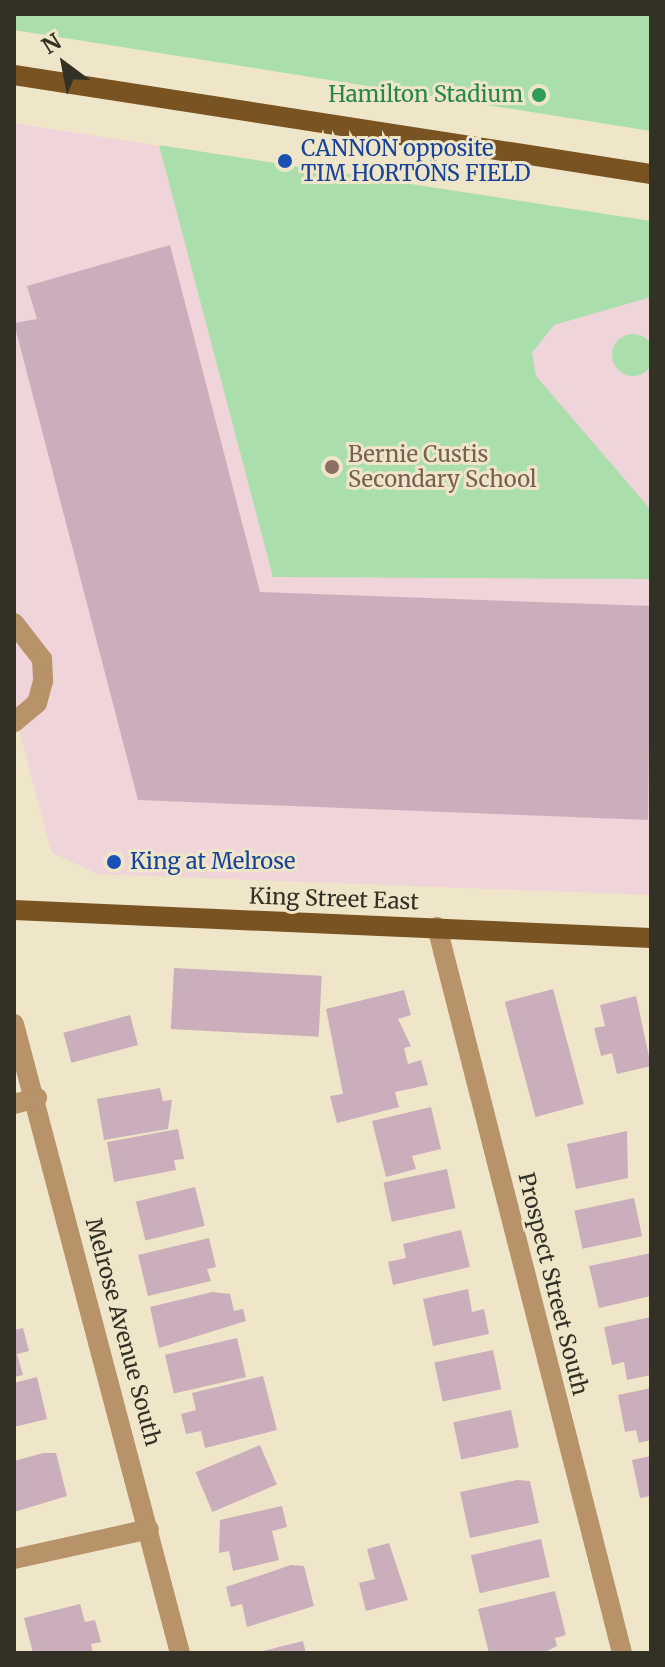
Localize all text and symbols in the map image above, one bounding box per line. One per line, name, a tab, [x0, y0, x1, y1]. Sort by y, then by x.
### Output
north arrow	[24, 24, 104, 104]
text: N	[36, 27, 66, 60]
place label: Hamilton Stadium	[328, 82, 523, 108]
marker: Hamilton Stadium	[530, 86, 548, 104]
place label: CANNON opposite TIM HORTONS FIELD	[301, 135, 531, 186]
marker: CANNON opposite TIM HORTONS FIELD	[276, 152, 294, 170]
place label: Bernie Custis Secondary School	[348, 441, 537, 492]
marker: Bernie Custis Secondary School	[323, 458, 341, 476]
place label: King at Melrose	[130, 849, 296, 875]
marker: King at Melrose	[105, 853, 123, 871]
street label: King Street East	[249, 883, 419, 915]
street label: Prospect Street South	[513, 1170, 593, 1398]
street label: Melrose Avenue South	[80, 1215, 166, 1449]

